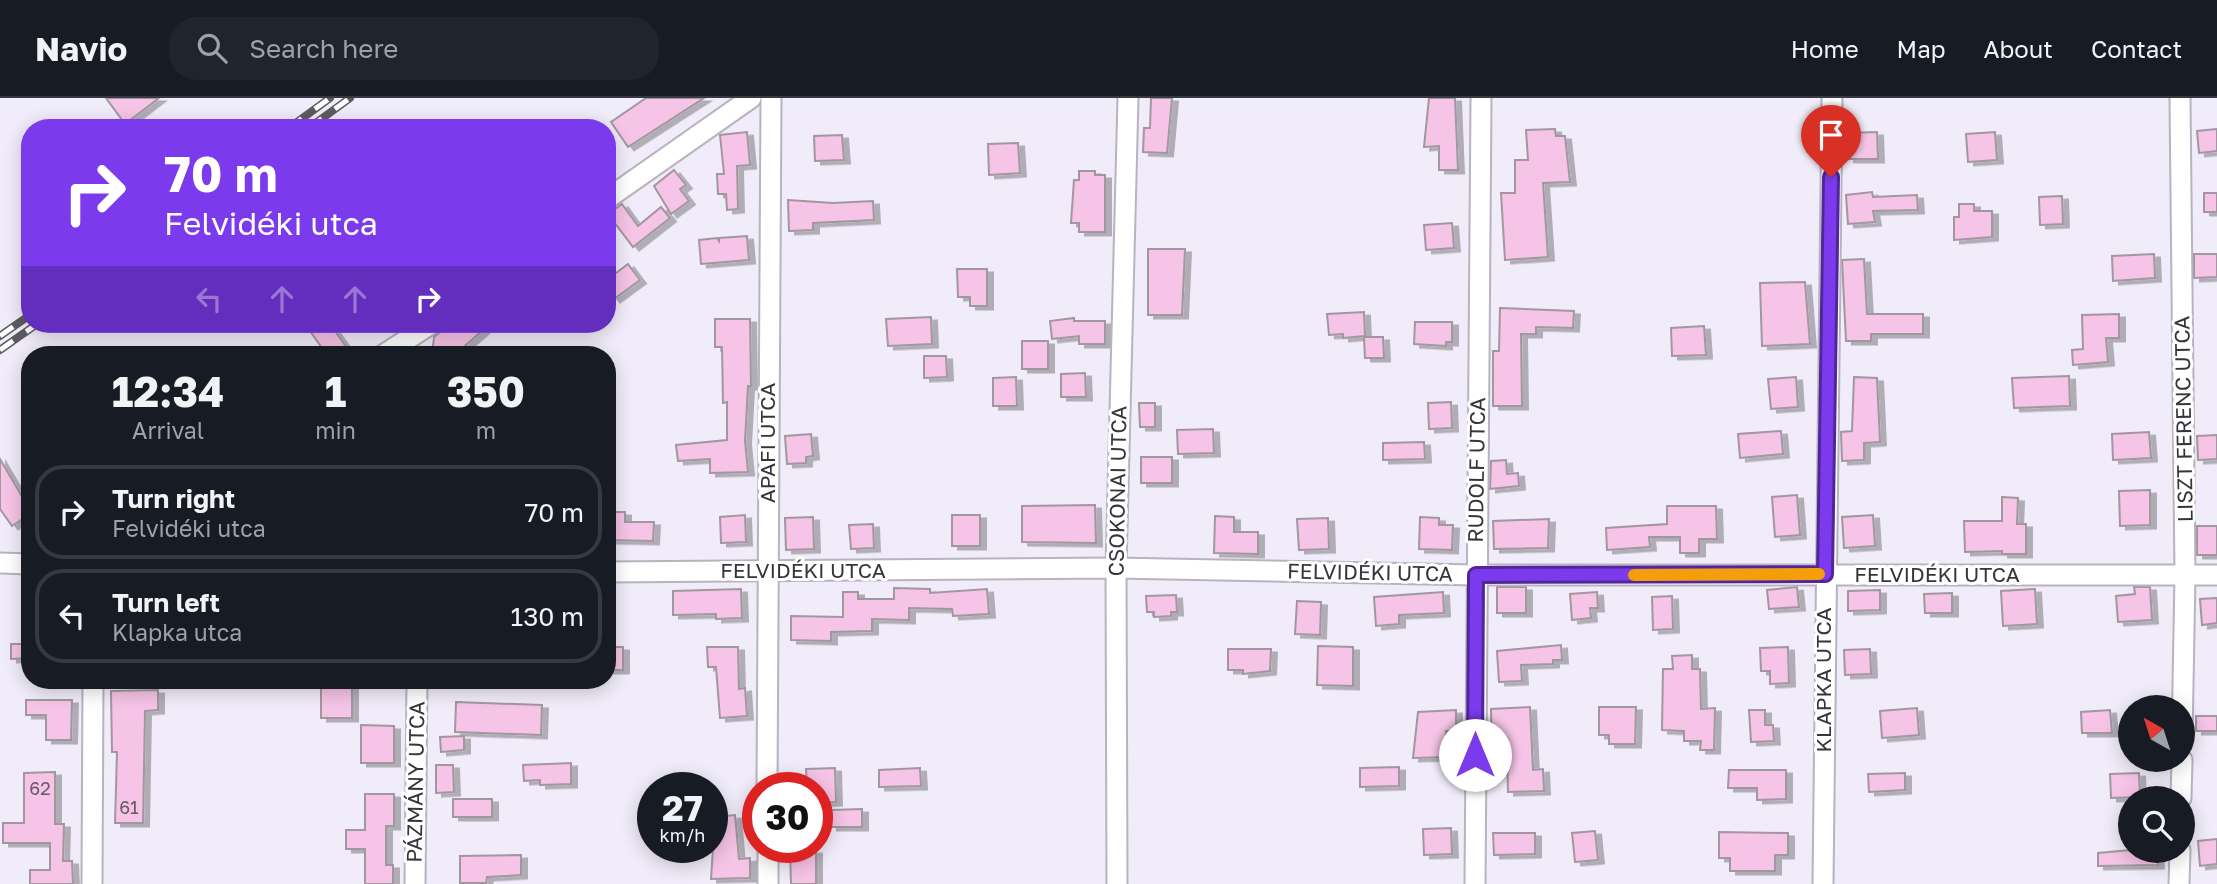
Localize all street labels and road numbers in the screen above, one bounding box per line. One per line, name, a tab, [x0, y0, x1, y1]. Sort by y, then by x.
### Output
street label: LISZT FERENC UTCA	[2168, 316, 2198, 522]
street label: APAFI UTCA	[754, 383, 780, 503]
street label: RUDOLF UTCA	[1462, 397, 1490, 543]
street label: CSOKONAI UTCA	[1103, 405, 1131, 577]
street label: FELVIDÉKI UTCA	[720, 557, 886, 583]
street label: FELVIDÉKI UTCA	[1287, 558, 1453, 586]
street label: FELVIDÉKI UTCA	[1854, 561, 2020, 587]
street label: KLAPKA UTCA	[1810, 607, 1836, 753]
street label: PÁZMÁNY UTCA	[401, 701, 429, 863]

